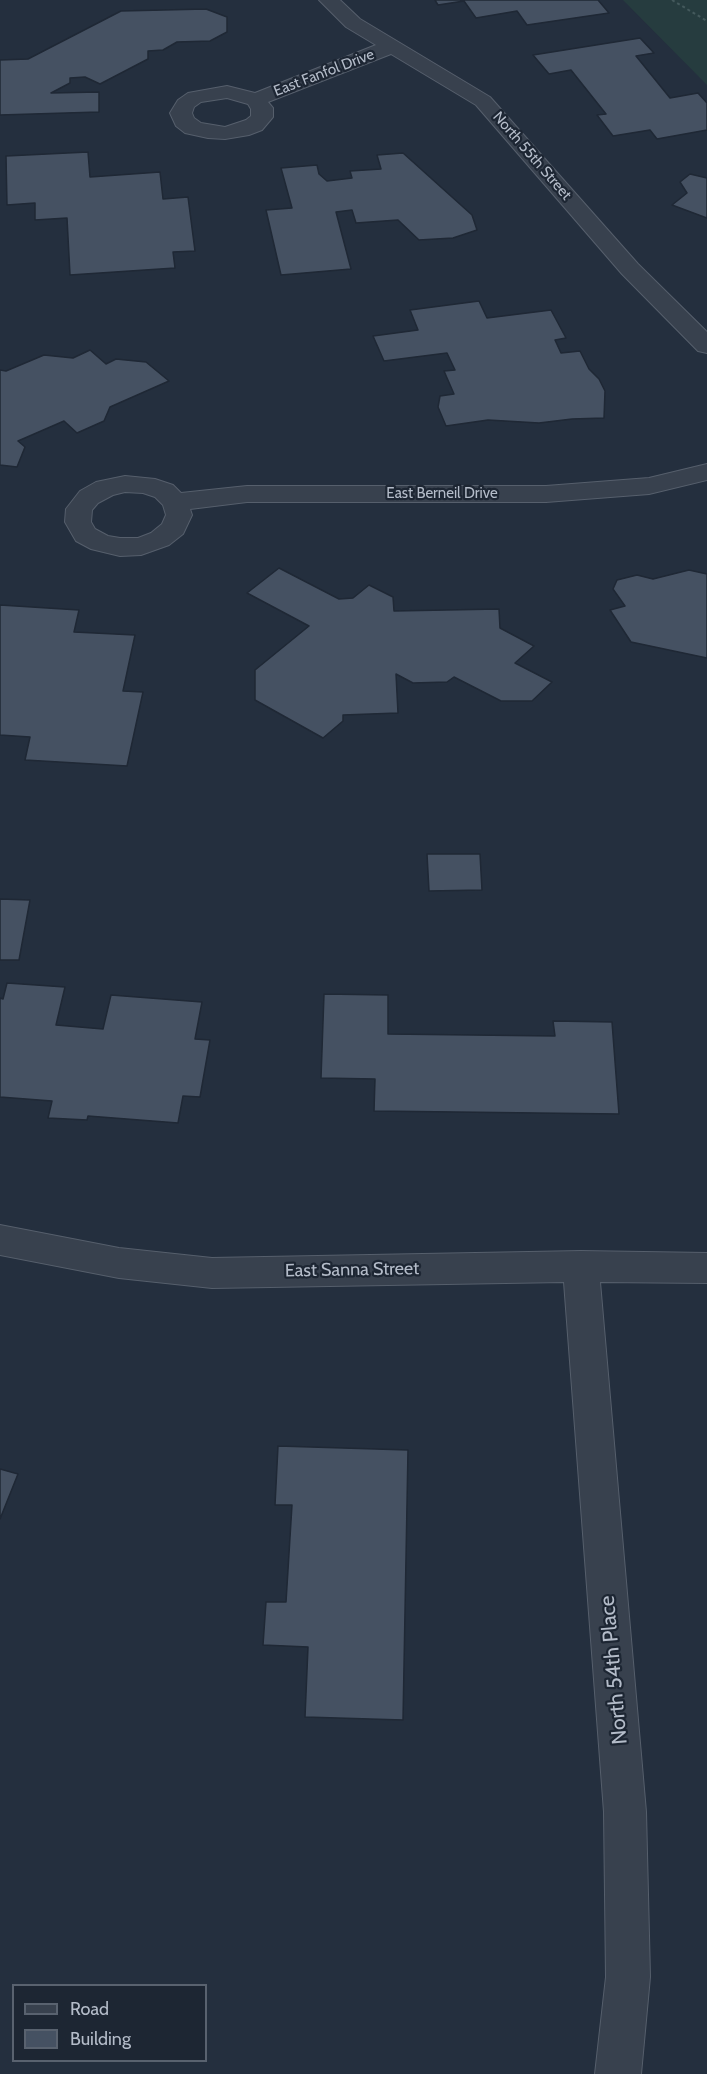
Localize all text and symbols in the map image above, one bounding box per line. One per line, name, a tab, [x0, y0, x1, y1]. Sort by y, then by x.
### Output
street label: East Fanfol Drive	[271, 46, 377, 100]
street label: North 55th Street	[489, 108, 575, 204]
street label: East Berneil Drive	[386, 485, 498, 503]
street label: East Sanna Street	[285, 1258, 419, 1282]
street label: North 54th Place	[595, 1594, 633, 1746]
legend	[12, 1984, 207, 2062]
text: Road	[70, 1998, 109, 2020]
text: Building	[70, 2028, 131, 2050]

